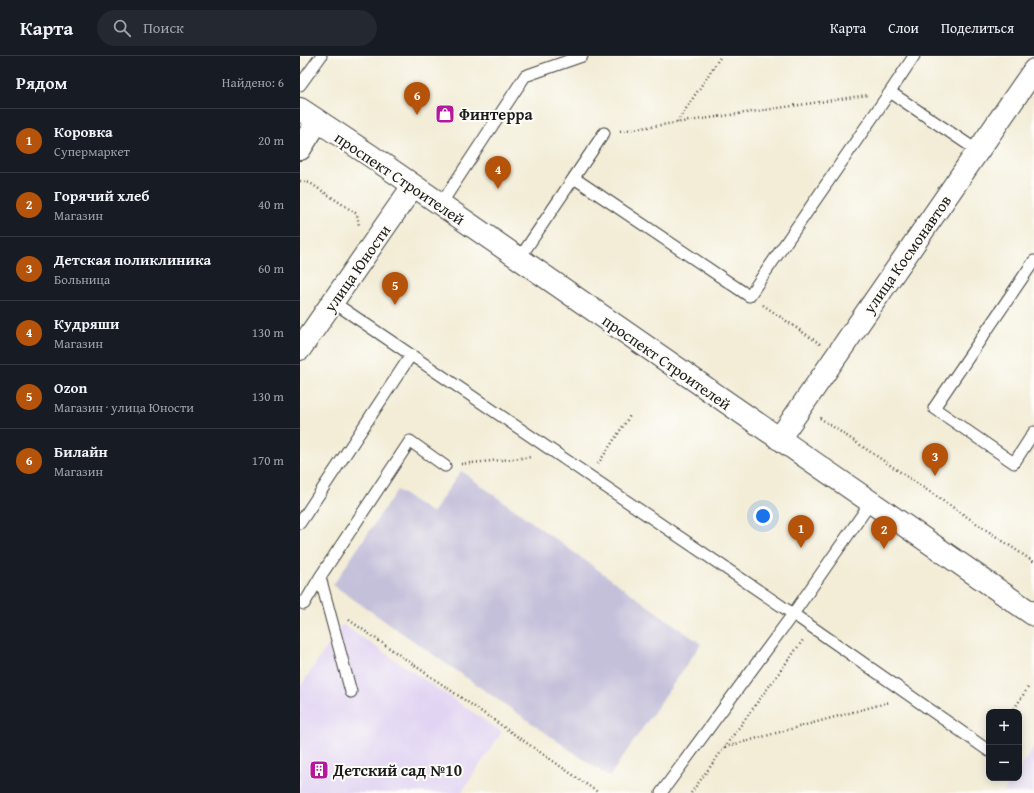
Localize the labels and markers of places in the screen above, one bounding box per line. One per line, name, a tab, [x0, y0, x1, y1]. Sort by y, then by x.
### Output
pin: 6	[404, 82, 430, 115]
place label: Финтерра	[459, 102, 533, 126]
shop icon: Финтерра	[434, 103, 456, 125]
pin: 4	[485, 156, 511, 189]
pin: 5	[382, 272, 408, 305]
pin: 3	[922, 443, 948, 476]
pin: 1	[788, 515, 814, 548]
pin: 2	[871, 516, 897, 549]
place label: Детский сад №10	[332, 758, 462, 782]
building icon: Детский сад №10	[308, 759, 330, 781]

